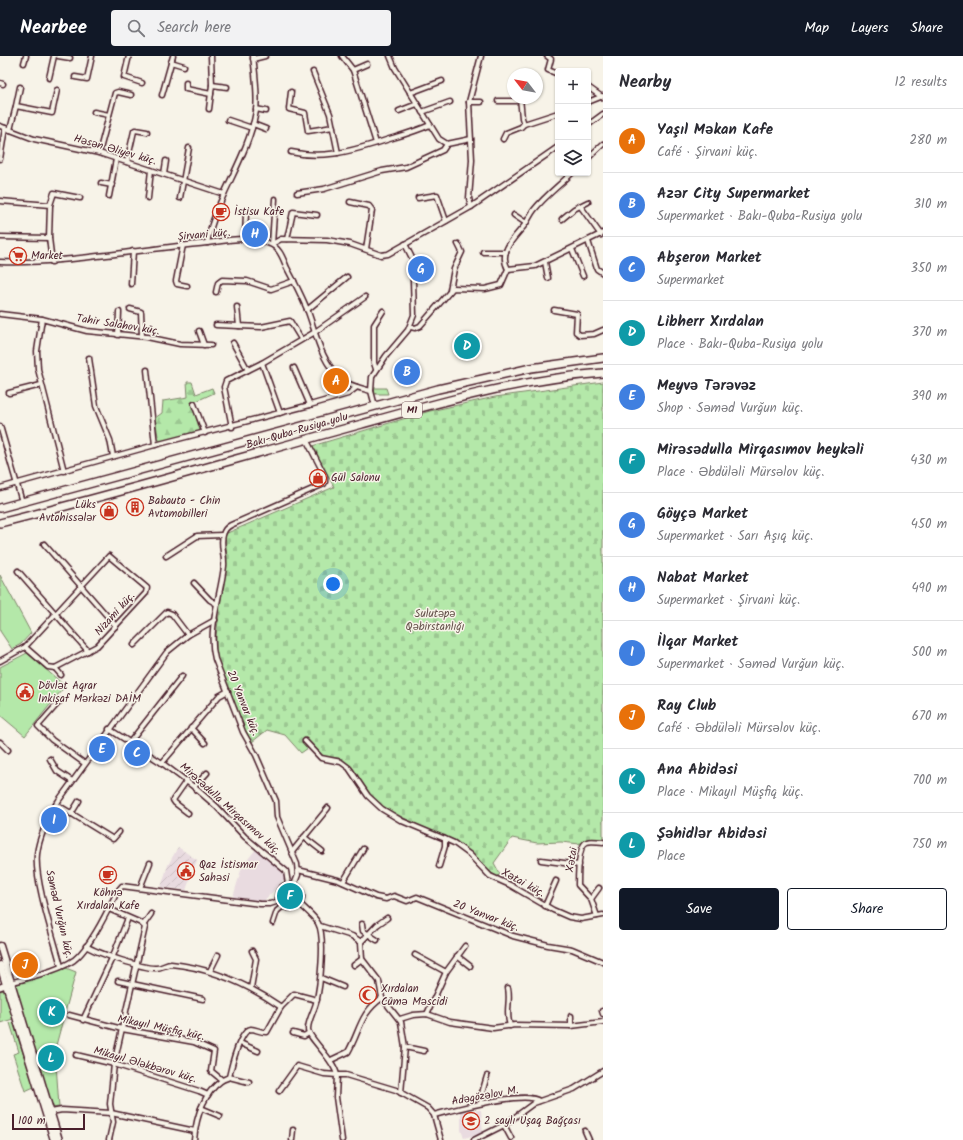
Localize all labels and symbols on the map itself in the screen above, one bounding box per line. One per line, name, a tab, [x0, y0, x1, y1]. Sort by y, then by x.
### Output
north arrow	[507, 68, 543, 104]
street label: Həsən Əliyev küç.	[72, 130, 158, 170]
cafe icon: İstisu Kafe	[211, 202, 231, 222]
place label: İstisu Kafe	[234, 203, 284, 221]
pin: H	[242, 219, 268, 249]
street label: Şirvani küç.	[177, 224, 231, 246]
supermarket icon: Market	[8, 246, 28, 266]
place label: Market	[31, 247, 64, 265]
pin: G	[408, 254, 434, 284]
street label: Tahir Salahov küç.	[75, 310, 161, 340]
pin: D	[454, 331, 480, 361]
pin: B	[394, 357, 420, 387]
pin: A	[323, 366, 349, 396]
road number: M1	[402, 402, 422, 418]
street label: Bakı-Quba-Rusiya yolu	[244, 408, 351, 454]
shop icon: Gül Salonu	[308, 468, 328, 488]
place label: Gül Salonu	[331, 469, 381, 487]
place label: Babauto - Chin Avtomobilleri	[148, 492, 221, 523]
place label: Lüks Avtohissələr	[39, 496, 97, 527]
building icon: Babauto - Chin Avtomobilleri	[125, 497, 145, 517]
shop icon: Lüks Avtohissələr	[99, 501, 119, 521]
your location	[323, 574, 343, 594]
street label: Nizami küç.	[90, 588, 140, 640]
park label: Sulutəpə Qəbirstanlığı	[406, 605, 465, 636]
street label: 20 Yanvar küç.	[222, 667, 264, 739]
place label: Dövlət Aqrar Inkişaf Mərkəzi DAİM	[38, 677, 141, 708]
public building icon: Dövlət Aqrar Inkişaf Mərkəzi DAİM	[15, 682, 35, 702]
pin: E	[89, 734, 115, 764]
pin: C	[124, 738, 150, 768]
street label: Mirəsədulla Mirqasımov küç.	[175, 758, 285, 860]
pin: I	[41, 805, 67, 835]
street label: Xətai	[561, 846, 583, 874]
place label: Qaz İstismar Sahəsi	[199, 856, 259, 887]
public building icon: Qaz İstismar Sahəsi	[176, 861, 196, 881]
street label: Xətai küç.	[498, 864, 548, 902]
cafe icon: Köhnə Xırdalan Kafe	[98, 865, 118, 885]
street label: Səməd Vurğun küç.	[40, 868, 78, 960]
pin: F	[277, 881, 303, 911]
place label: Köhnə Xırdalan Kafe	[77, 884, 139, 915]
street label: 20 Yanvar küç.	[450, 895, 522, 937]
pin: J	[12, 950, 38, 980]
place label: Xırdalan Cümə Məscidi	[381, 980, 448, 1011]
mosque icon: Xırdalan Cümə Məscidi	[358, 985, 378, 1005]
pin: K	[39, 997, 65, 1027]
street label: Mikayıl Müşfiq küç.	[116, 1010, 206, 1046]
street label: Mikayıl Ələkbərov küç.	[91, 1042, 199, 1088]
pin: L	[38, 1043, 64, 1073]
street label: Adəgözəlov M.	[450, 1081, 520, 1111]
school or university icon: 2 saylı Uşaq Bağçası	[461, 1111, 481, 1131]
scale bar	[12, 1112, 85, 1131]
place label: 2 saylı Uşaq Bağçası	[484, 1112, 581, 1130]

